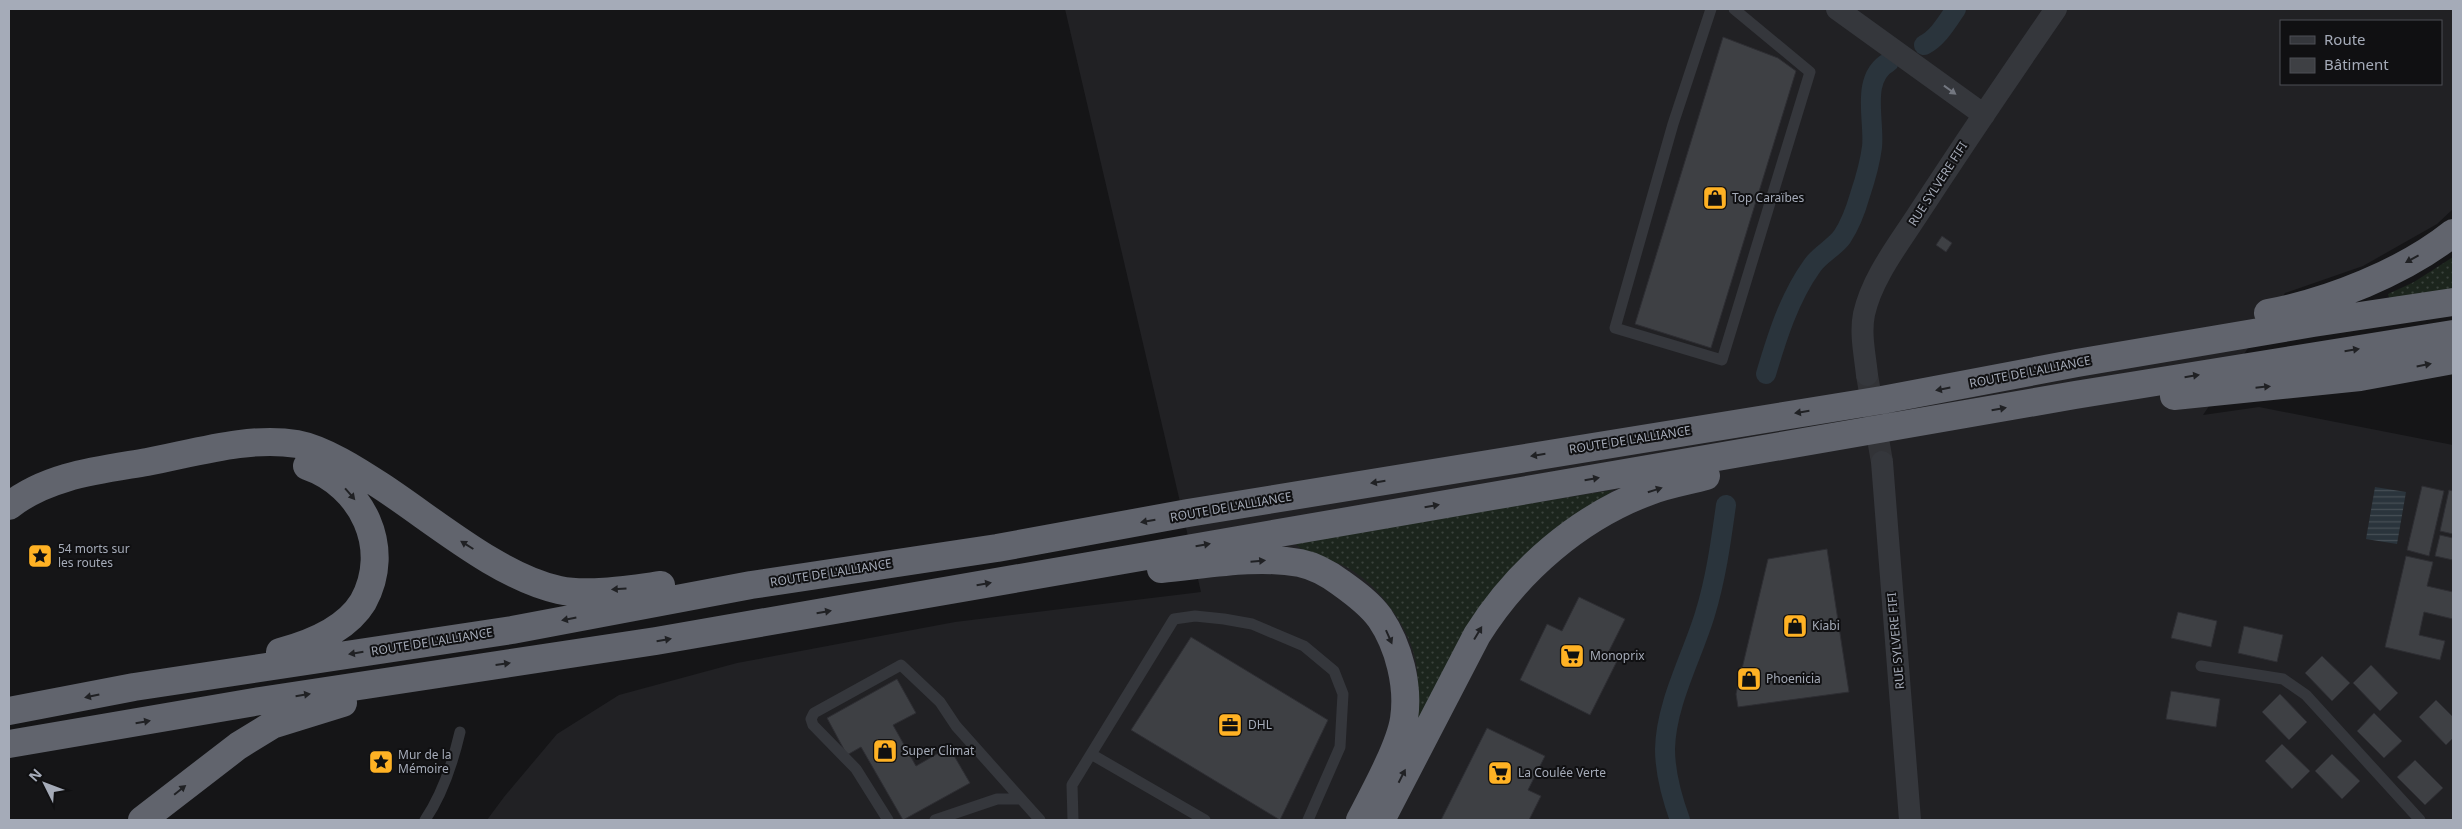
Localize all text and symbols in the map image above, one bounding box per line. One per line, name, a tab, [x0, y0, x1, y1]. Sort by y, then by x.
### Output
legend	[2280, 20, 2442, 85]
text: Route	[2324, 29, 2366, 49]
text: Bâtiment	[2324, 54, 2389, 74]
one-way arrow	[1943, 85, 1956, 96]
street label: RUE SYLVERE FIFI	[1904, 138, 1971, 229]
shop icon: Top Caraïbes	[1702, 185, 1728, 211]
place label: Top Caraïbes	[1732, 189, 1805, 206]
one-way arrow	[2406, 255, 2419, 264]
one-way arrow	[2345, 345, 2361, 353]
street label: ROUTE DE L'ALLIANCE	[1968, 351, 2092, 392]
one-way arrow	[2416, 361, 2432, 369]
one-way arrow	[2184, 371, 2200, 379]
one-way arrow	[2255, 383, 2271, 391]
one-way arrow	[1934, 385, 1950, 393]
one-way arrow	[1991, 405, 2007, 413]
one-way arrow	[1793, 408, 1809, 416]
street label: ROUTE DE L'ALLIANCE	[1568, 421, 1692, 458]
one-way arrow	[1530, 452, 1546, 460]
one-way arrow	[1585, 475, 1601, 483]
one-way arrow	[1369, 478, 1385, 486]
one-way arrow	[1648, 485, 1663, 493]
one-way arrow	[344, 487, 356, 499]
street label: ROUTE DE L'ALLIANCE	[1169, 487, 1293, 526]
one-way arrow	[1425, 502, 1441, 510]
one-way arrow	[1140, 517, 1156, 525]
place label: 54 morts sur les routes	[58, 540, 130, 571]
one-way arrow	[461, 540, 474, 549]
one-way arrow	[1195, 541, 1211, 549]
place icon: 54 morts sur les routes	[27, 543, 53, 569]
street label: ROUTE DE L'ALLIANCE	[769, 554, 893, 591]
one-way arrow	[1250, 556, 1266, 564]
one-way arrow	[977, 580, 993, 588]
one-way arrow	[610, 586, 626, 594]
street label: RUE SYLVERE FIFI	[1883, 592, 1908, 690]
one-way arrow	[817, 608, 833, 616]
shop icon: Kiabi	[1782, 613, 1808, 639]
one-way arrow	[561, 615, 576, 623]
place label: Kiabi	[1812, 617, 1840, 634]
street label: ROUTE DE L'ALLIANCE	[370, 623, 494, 660]
one-way arrow	[1474, 626, 1483, 639]
one-way arrow	[1386, 630, 1394, 644]
one-way arrow	[656, 635, 672, 643]
supermarket icon: Monoprix	[1559, 643, 1585, 669]
place label: Monoprix	[1590, 647, 1645, 664]
one-way arrow	[348, 649, 364, 657]
one-way arrow	[496, 660, 512, 668]
shop icon: Phoenicia	[1736, 666, 1762, 692]
place label: Phoenicia	[1766, 670, 1821, 687]
one-way arrow	[296, 690, 312, 698]
one-way arrow	[85, 692, 100, 700]
office icon: DHL	[1217, 712, 1243, 738]
place label: DHL	[1248, 716, 1272, 733]
one-way arrow	[136, 717, 152, 725]
shop icon: Super Climat	[872, 738, 898, 764]
place label: Super Climat	[902, 742, 975, 759]
place label: Mur de la Mémoire	[398, 746, 451, 777]
place icon: Mur de la Mémoire	[368, 749, 394, 775]
north arrow	[20, 759, 70, 809]
supermarket icon: La Coulée Verte	[1487, 760, 1513, 786]
text: N	[24, 764, 46, 786]
place label: La Coulée Verte	[1518, 764, 1606, 781]
one-way arrow	[1398, 769, 1406, 784]
one-way arrow	[174, 784, 187, 795]

